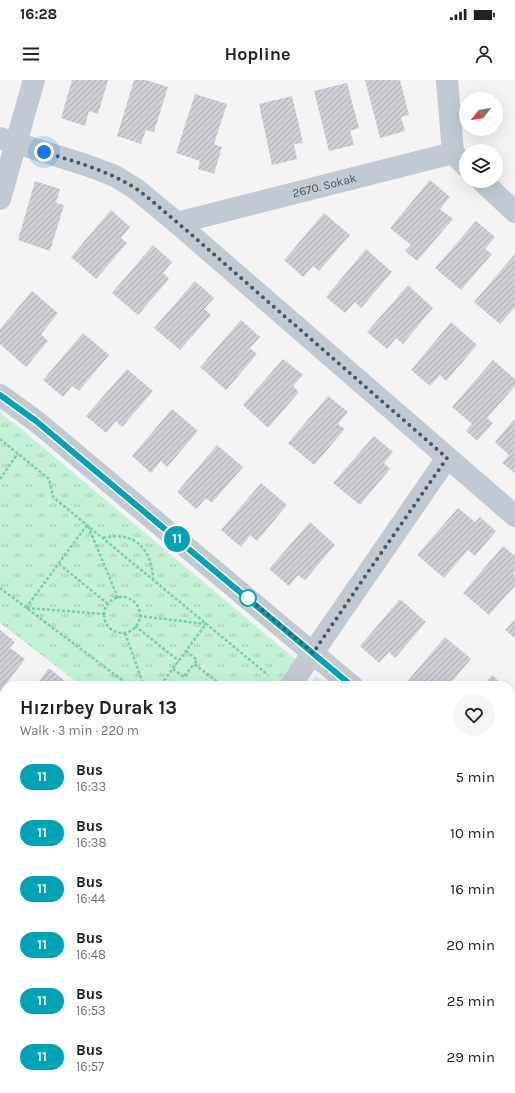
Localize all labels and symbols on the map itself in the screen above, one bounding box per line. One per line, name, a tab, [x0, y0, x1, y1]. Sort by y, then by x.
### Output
north arrow	[459, 92, 503, 136]
your location	[34, 142, 54, 162]
street label: 2670. Sokak	[291, 171, 358, 200]
line badge: 11	[159, 526, 195, 552]
unlabelled marker	[239, 589, 257, 607]

